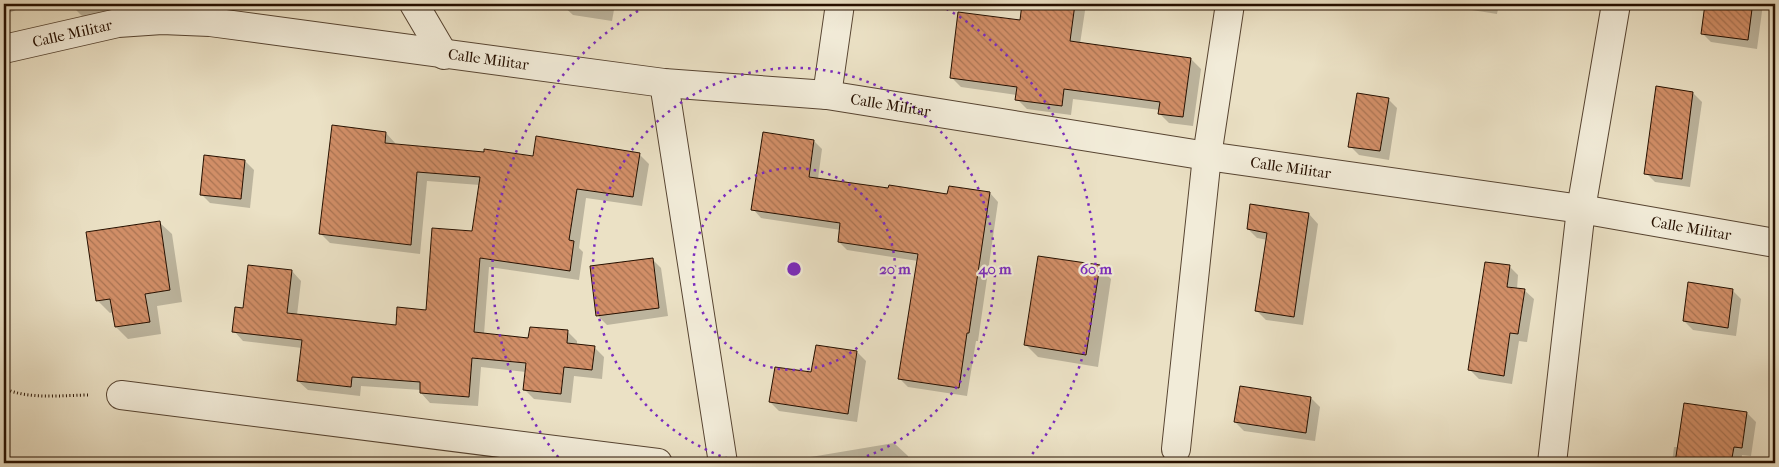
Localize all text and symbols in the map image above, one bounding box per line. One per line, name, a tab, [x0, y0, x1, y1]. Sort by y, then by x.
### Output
street label: Calle Militar	[31, 15, 114, 51]
street label: Calle Militar	[447, 45, 531, 74]
street label: Calle Militar	[849, 90, 933, 121]
street label: Calle Militar	[1249, 153, 1333, 183]
street label: Calle Militar	[1650, 212, 1733, 244]
centre of rings	[785, 260, 803, 278]
text: 20 m	[879, 260, 911, 278]
text: 40 m	[978, 260, 1012, 278]
text: 60 m	[1080, 260, 1113, 278]

